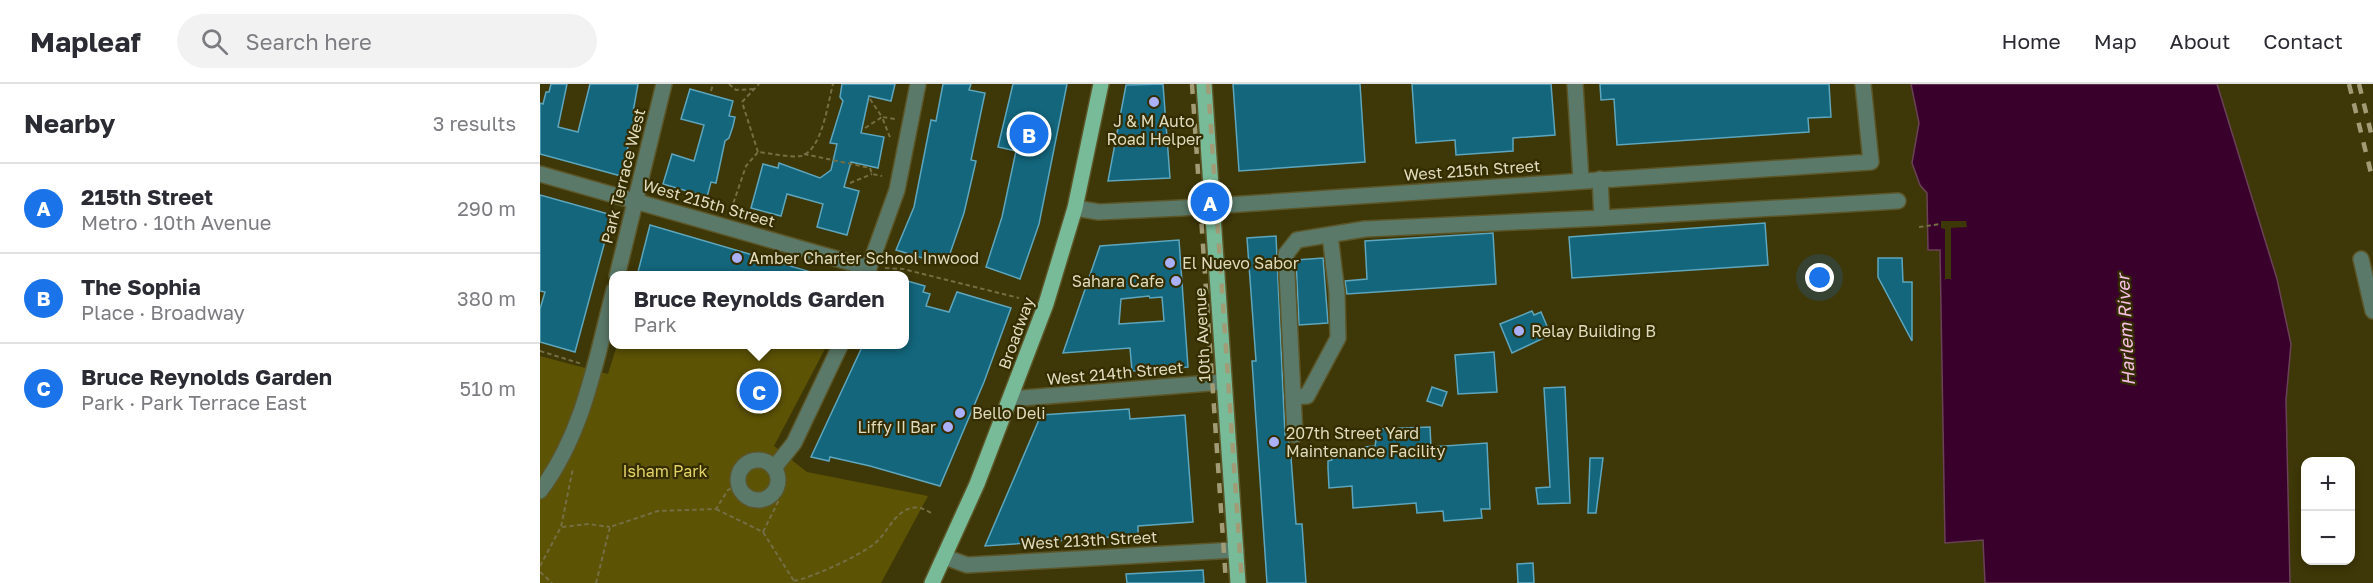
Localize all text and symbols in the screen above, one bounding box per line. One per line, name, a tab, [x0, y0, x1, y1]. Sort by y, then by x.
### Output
search box	[177, 14, 597, 68]
text: Mapleaf	[30, 25, 141, 58]
icon: search	[198, 25, 231, 58]
text: Search here	[246, 28, 372, 55]
text: Home	[2001, 28, 2061, 54]
text: Map	[2094, 28, 2137, 54]
text: About	[2170, 28, 2230, 54]
text: Contact	[2263, 28, 2343, 54]
marker: J & M Auto Road Helper	[1147, 95, 1161, 109]
street label: Park Terrace West	[597, 106, 649, 246]
text: Nearby	[24, 108, 115, 139]
text: 3 results	[433, 111, 516, 135]
place label: J & M Auto Road Helper	[1106, 111, 1202, 149]
pin: B	[1010, 112, 1048, 156]
street label: West 215th Street	[1403, 155, 1541, 185]
street label: West 215th Street	[640, 175, 778, 231]
pin: A	[1190, 180, 1230, 224]
text: 215th Street	[81, 183, 213, 210]
text: A	[36, 196, 51, 220]
text: 290 m	[457, 196, 516, 220]
text: Metro · 10th Avenue	[81, 210, 271, 234]
place label: Amber Charter School Inwood	[749, 248, 979, 268]
marker: Amber Charter School Inwood	[730, 251, 744, 265]
place label: El Nuevo Sabor	[1182, 253, 1299, 273]
marker: El Nuevo Sabor	[1163, 256, 1177, 270]
your location	[1805, 263, 1834, 292]
popup	[609, 271, 909, 349]
place label: Sahara Cafe	[1072, 271, 1164, 291]
water label: Harlem River	[2111, 271, 2139, 386]
text: The Sophia	[81, 273, 201, 300]
marker: Sahara Cafe	[1169, 274, 1183, 288]
text: Bruce Reynolds Garden	[633, 285, 885, 312]
text: B	[36, 286, 51, 310]
text: 380 m	[457, 286, 516, 310]
street label: 10th Avenue	[1190, 287, 1214, 383]
street label: Broadway	[994, 294, 1038, 372]
text: Place · Broadway	[81, 300, 245, 324]
text: Park	[633, 312, 677, 336]
place label: Relay Building B	[1531, 321, 1656, 341]
marker: Relay Building B	[1512, 324, 1526, 338]
street label: West 214th Street	[1046, 357, 1184, 389]
text: Bruce Reynolds Garden	[81, 363, 332, 390]
pin: C	[740, 368, 778, 414]
text: C	[36, 376, 51, 400]
text: 510 m	[460, 376, 516, 400]
text: Park · Park Terrace East	[81, 390, 307, 414]
place label: Bello Deli	[972, 403, 1046, 423]
marker: Bello Deli	[953, 406, 967, 420]
place label: Liffy II Bar	[857, 417, 936, 437]
marker: Liffy II Bar	[941, 420, 955, 434]
place label: 207th Street Yard Maintenance Facility	[1286, 423, 1446, 461]
marker: 207th Street Yard Maintenance Facility	[1267, 435, 1281, 449]
map controls	[2301, 457, 2355, 565]
button: +	[2301, 457, 2355, 511]
park label: Isham Park	[622, 461, 708, 481]
button: −	[2301, 511, 2355, 565]
street label: West 213th Street	[1020, 526, 1158, 554]

